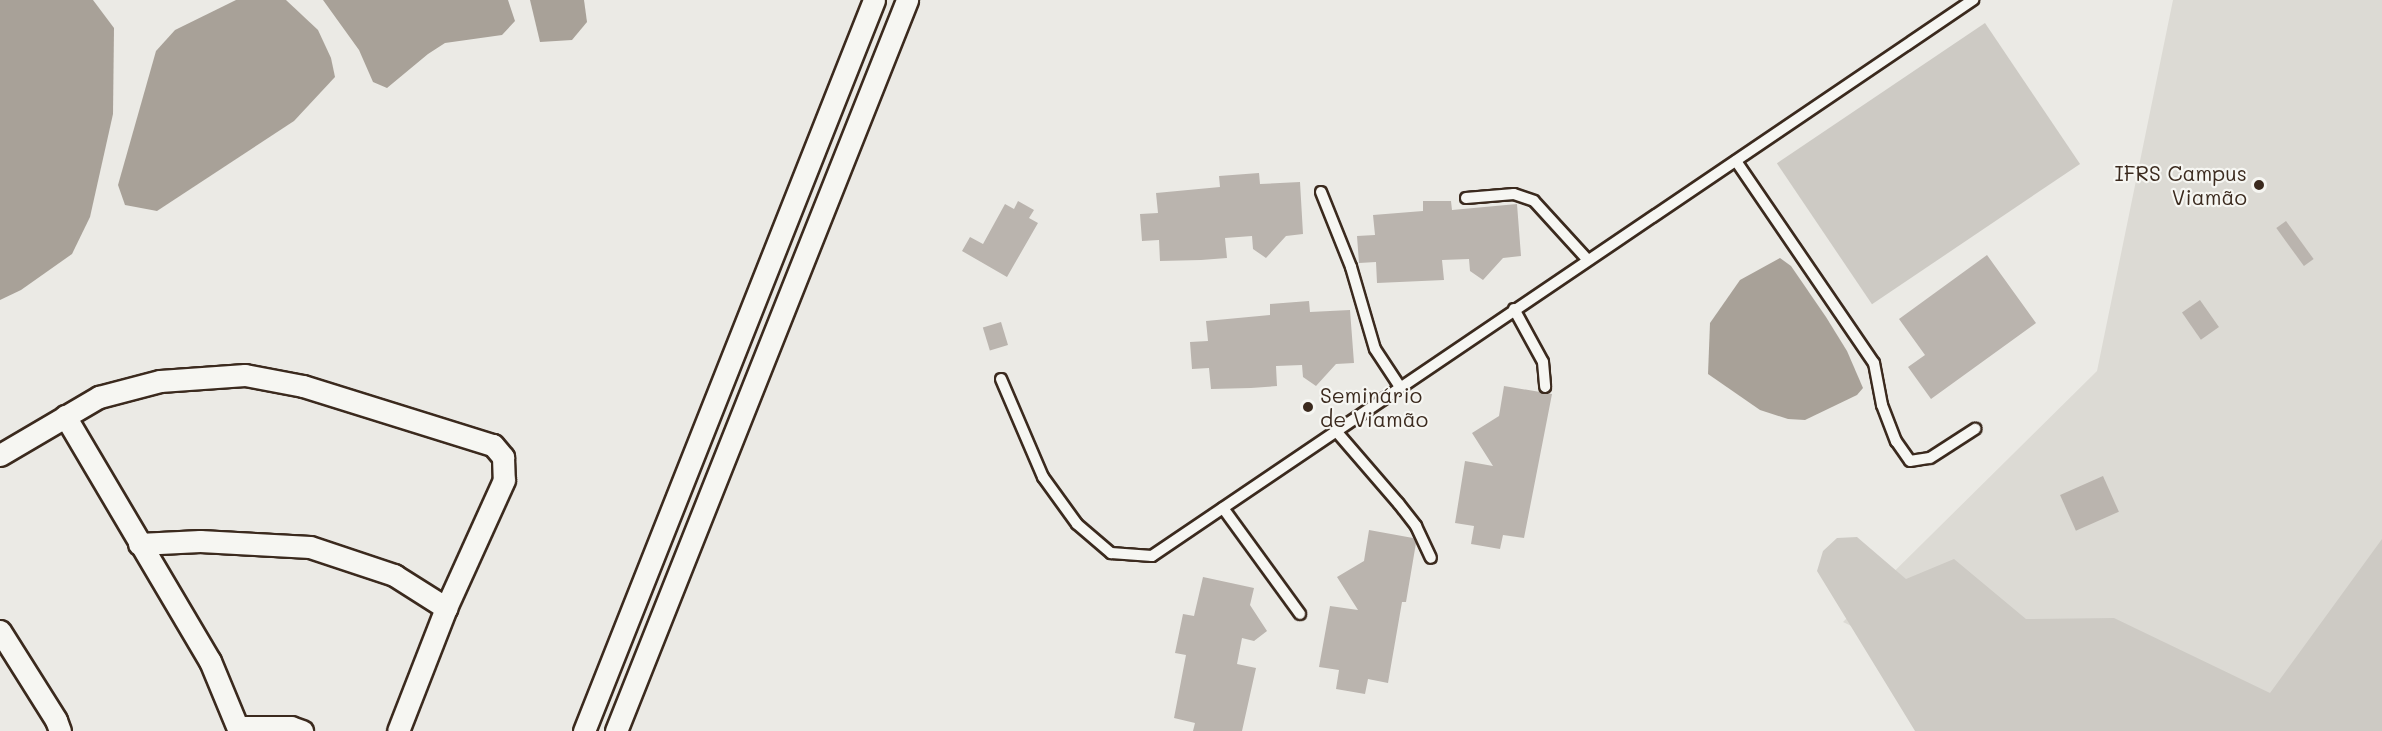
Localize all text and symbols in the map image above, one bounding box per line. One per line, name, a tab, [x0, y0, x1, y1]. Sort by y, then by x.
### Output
place label: IFRS Campus Viamão	[2115, 160, 2247, 210]
marker: IFRS Campus Viamão	[2252, 178, 2266, 192]
place label: Seminário de Viamão	[1320, 382, 1428, 432]
marker: Seminário de Viamão	[1301, 400, 1315, 414]

